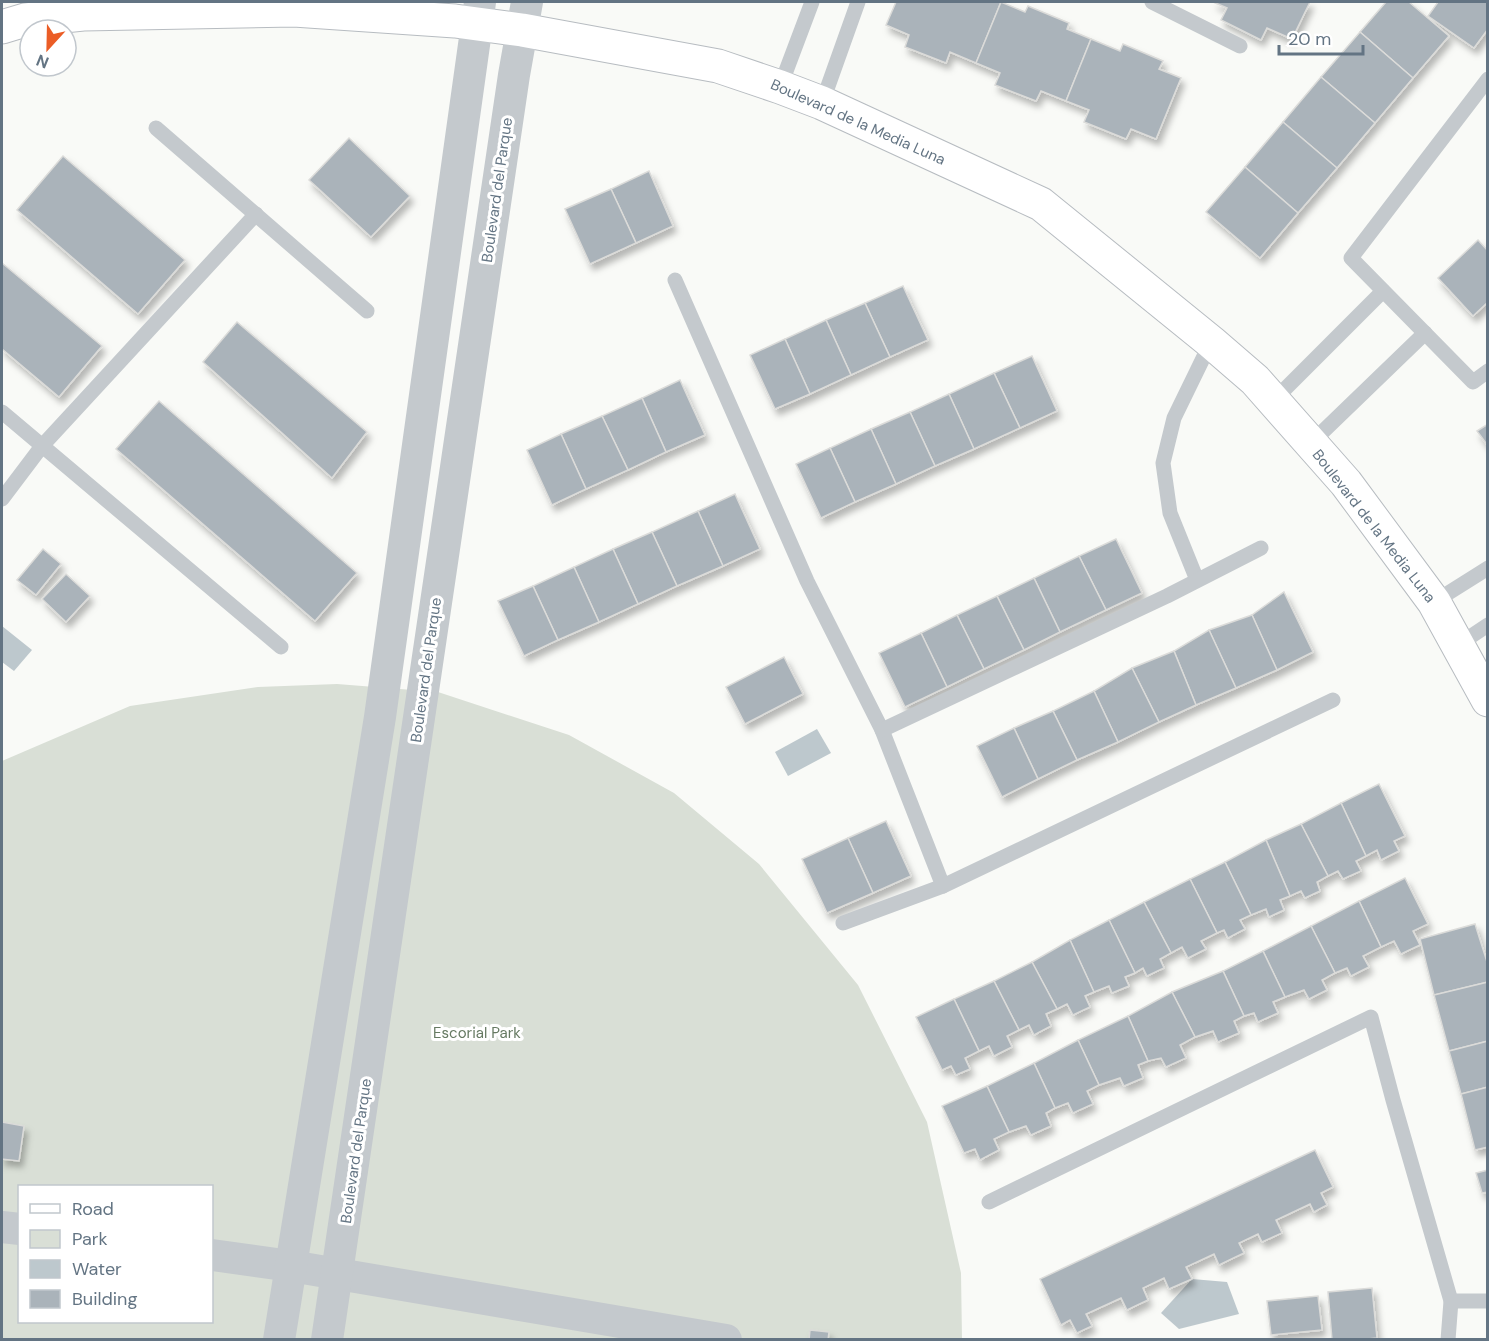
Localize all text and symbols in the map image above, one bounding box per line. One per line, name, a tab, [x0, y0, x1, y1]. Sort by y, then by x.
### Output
north arrow	[18, 18, 78, 78]
scale bar	[1279, 18, 1363, 56]
text: 20 m	[1288, 27, 1331, 51]
text: N	[33, 50, 52, 73]
street label: Boulevard de la Media Luna	[767, 74, 949, 170]
street label: Boulevard del Parque	[477, 116, 517, 264]
street label: Boulevard de la Media Luna	[1308, 445, 1440, 607]
street label: Boulevard del Parque	[406, 596, 446, 744]
park label: Escorial Park	[433, 1023, 521, 1043]
street label: Boulevard del Parque	[336, 1077, 376, 1225]
legend	[18, 1185, 213, 1323]
text: Road	[72, 1197, 114, 1221]
text: Park	[72, 1227, 108, 1251]
text: Water	[72, 1257, 122, 1281]
text: Building	[72, 1287, 137, 1311]

